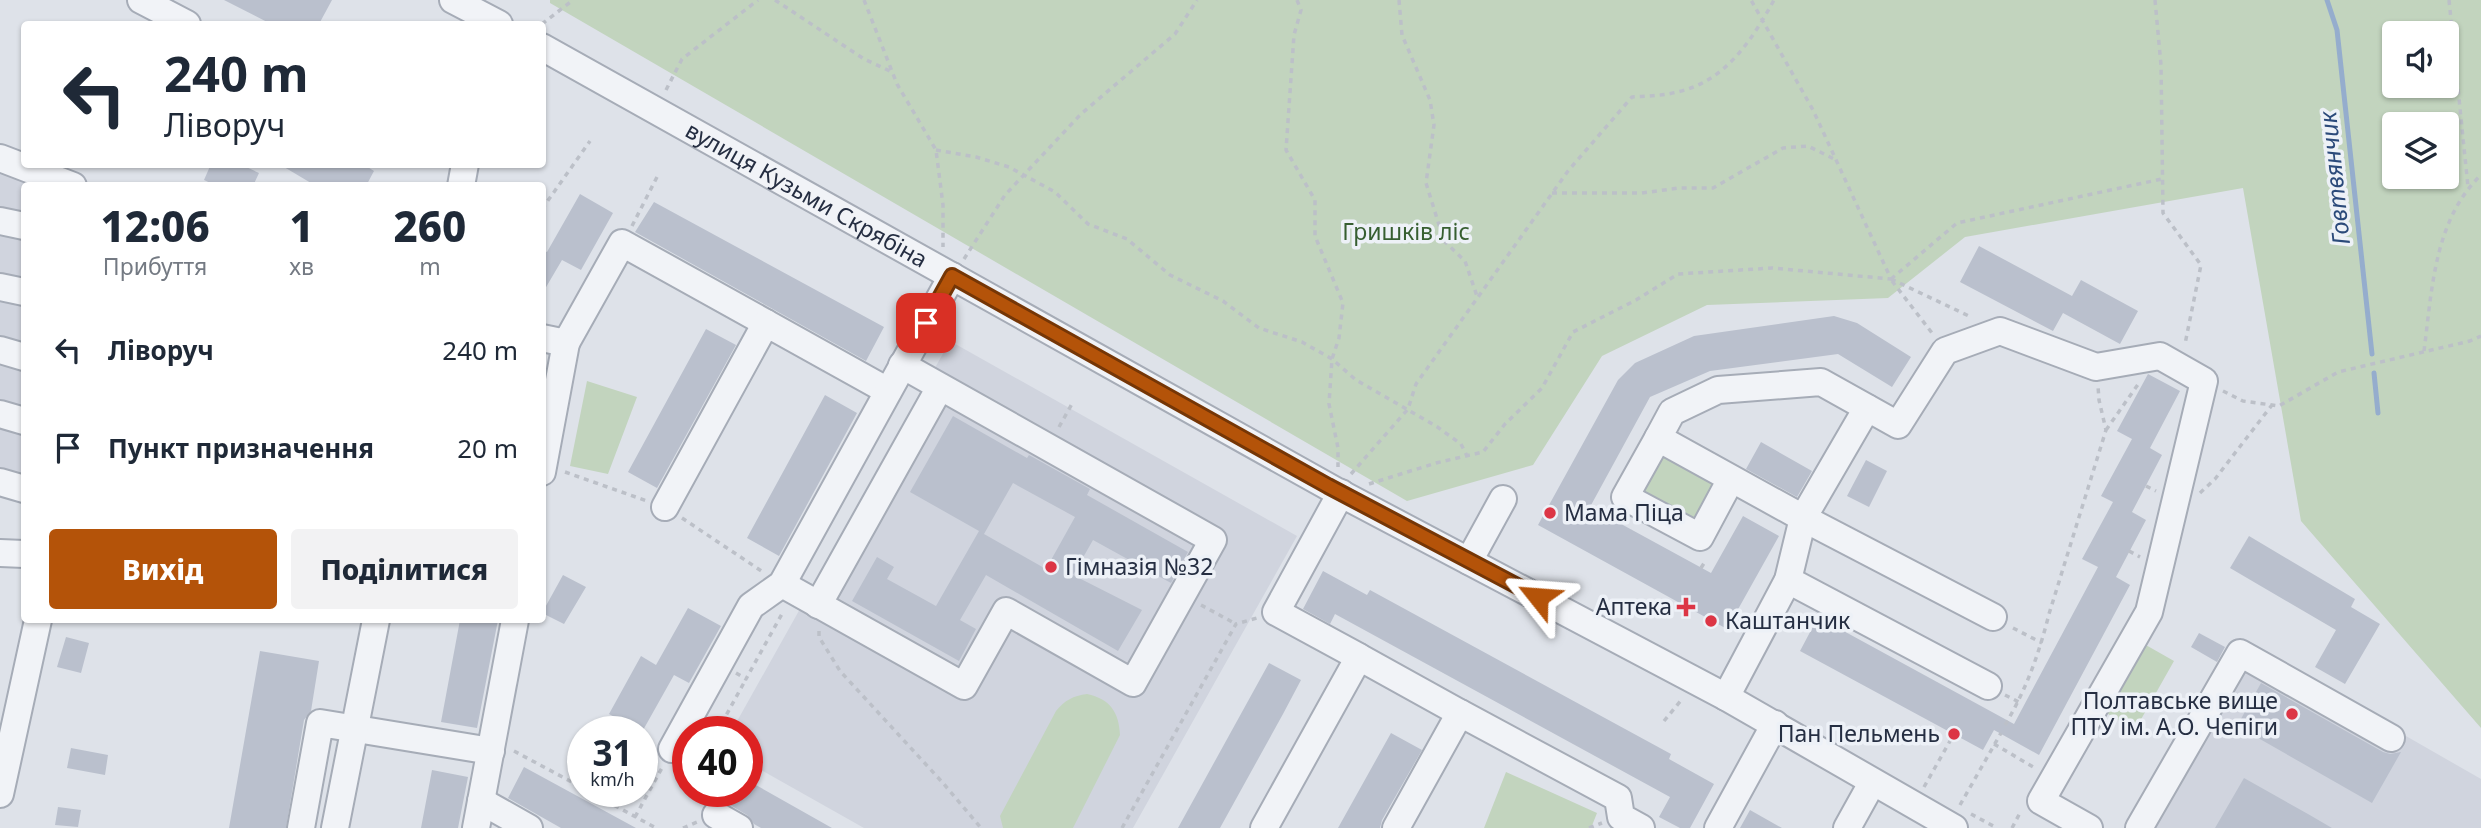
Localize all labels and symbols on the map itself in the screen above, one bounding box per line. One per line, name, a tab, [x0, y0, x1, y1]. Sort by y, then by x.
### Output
water label: Говтвянчик	[2310, 109, 2357, 246]
street label: вулиця Кузьми Скрябіна	[680, 114, 934, 275]
park label: Гришків ліс	[1342, 215, 1470, 247]
pin	[896, 293, 956, 353]
place label: Мама Піца	[1564, 496, 1684, 528]
marker: Мама Піца	[1542, 505, 1558, 521]
place label: Гімназія №32	[1065, 550, 1213, 582]
marker: Гімназія №32	[1043, 559, 1059, 575]
position arrow	[1501, 560, 1575, 634]
place label: Аптека	[1596, 590, 1672, 622]
marker: Аптека	[1678, 599, 1694, 615]
place label: Каштанчик	[1725, 604, 1851, 636]
marker: Каштанчик	[1703, 613, 1719, 629]
place label: Полтавське вище ПТУ ім. А.О. Чепіги	[2071, 684, 2278, 742]
marker: Полтавське вище ПТУ ім. А.О. Чепіги	[2284, 706, 2300, 722]
speed limit sign: 40	[672, 716, 763, 807]
place label: Пан Пельмень	[1778, 717, 1940, 749]
marker: Пан Пельмень	[1946, 726, 1962, 742]

